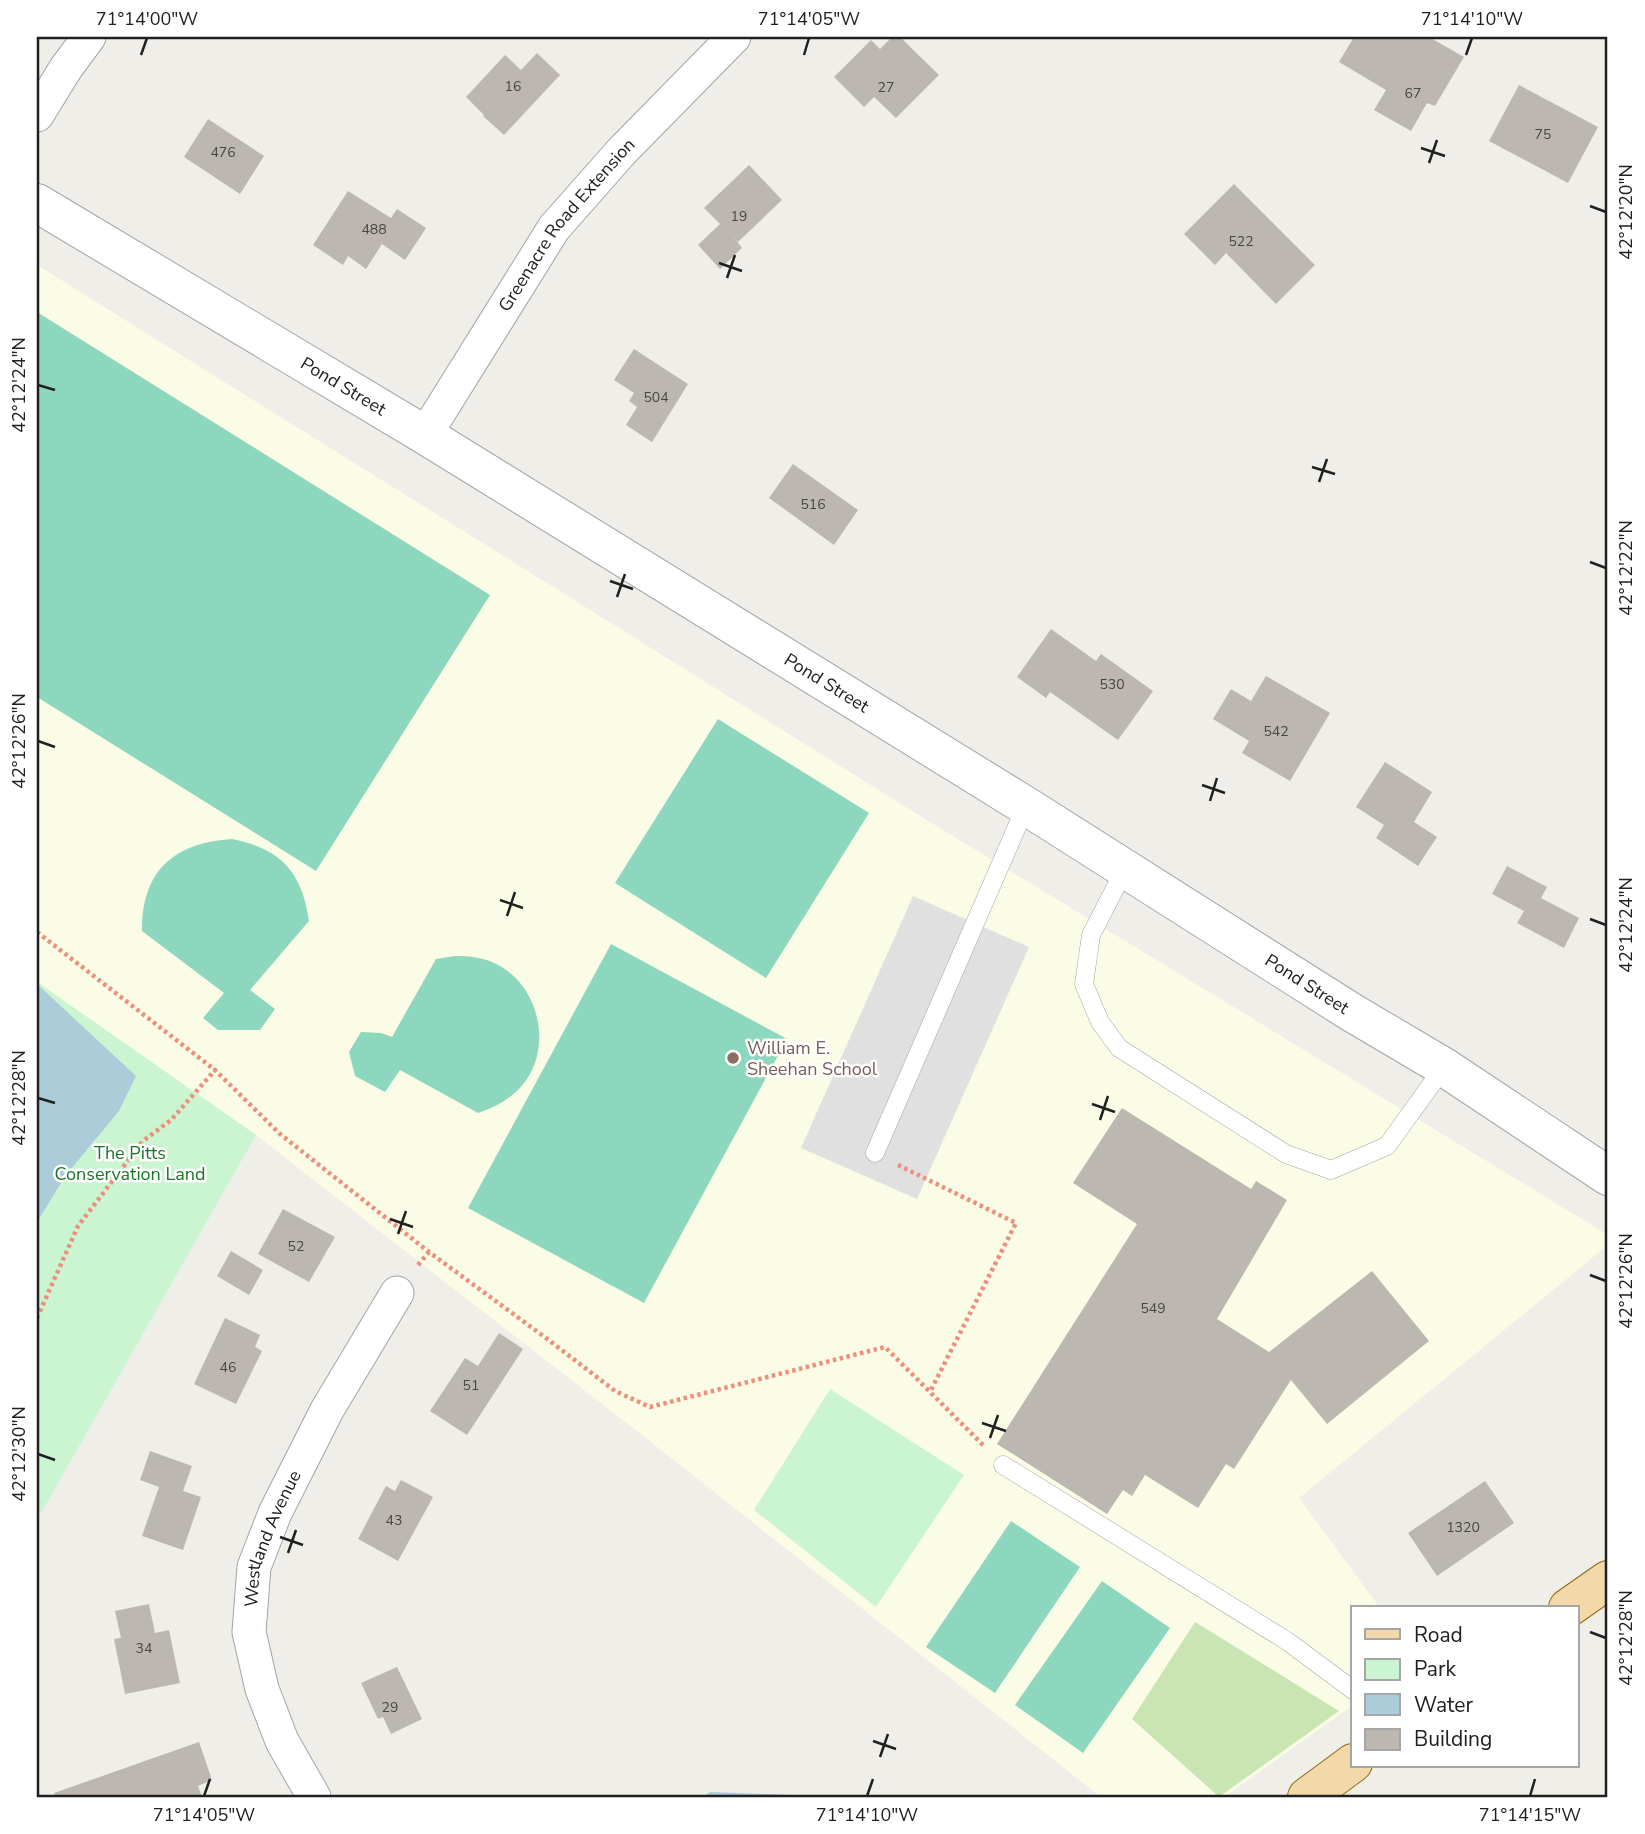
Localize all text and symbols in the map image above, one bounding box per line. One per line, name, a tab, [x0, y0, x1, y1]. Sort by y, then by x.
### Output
text: 71°14'00"W	[96, 7, 198, 31]
text: 71°14'05"W	[758, 7, 860, 31]
text: 71°14'10"W	[1421, 7, 1523, 31]
house number: 16	[505, 77, 521, 96]
house number: 27	[878, 78, 894, 97]
house number: 67	[1405, 84, 1421, 103]
house number: 75	[1535, 125, 1551, 144]
street label: Greenacre Road Extension	[493, 133, 640, 316]
house number: 476	[210, 143, 236, 162]
text: 42°12'20"N	[1614, 164, 1638, 260]
house number: 19	[731, 207, 747, 226]
house number: 488	[361, 220, 387, 239]
house number: 522	[1228, 232, 1254, 251]
text: 42°12'24"N	[7, 337, 31, 433]
street label: Pond Street	[296, 351, 391, 421]
house number: 504	[643, 388, 669, 407]
house number: 516	[800, 495, 826, 514]
text: 42°12'22"N	[1614, 520, 1638, 616]
street label: Pond Street	[780, 648, 874, 719]
house number: 530	[1099, 675, 1125, 694]
text: 42°12'26"N	[7, 693, 31, 789]
house number: 542	[1263, 722, 1289, 741]
text: 42°12'24"N	[1614, 877, 1638, 973]
street label: Pond Street	[1260, 948, 1354, 1020]
place label: William E. Sheehan School	[747, 1036, 878, 1081]
text: 42°12'28"N	[7, 1050, 31, 1146]
marker: William E. Sheehan School	[725, 1050, 741, 1066]
park label: The Pitts Conservation Land	[55, 1141, 205, 1186]
text: 42°12'26"N	[1614, 1233, 1638, 1329]
house number: 52	[288, 1237, 304, 1256]
house number: 549	[1140, 1299, 1166, 1318]
house number: 46	[220, 1358, 236, 1377]
house number: 51	[463, 1376, 479, 1395]
text: 42°12'30"N	[7, 1406, 31, 1502]
street label: Westland Avenue	[239, 1466, 307, 1608]
house number: 43	[386, 1511, 402, 1530]
house number: 1320	[1446, 1518, 1480, 1537]
text: 42°12'28"N	[1614, 1590, 1638, 1686]
legend	[1351, 1606, 1578, 1768]
text: Road	[1414, 1621, 1463, 1649]
house number: 34	[136, 1639, 152, 1658]
text: Park	[1414, 1655, 1456, 1683]
text: Water	[1414, 1691, 1473, 1719]
house number: 29	[382, 1698, 398, 1717]
text: Building	[1414, 1725, 1492, 1753]
text: 71°14'05"W	[153, 1803, 255, 1827]
text: 71°14'10"W	[816, 1803, 918, 1827]
text: 71°14'15"W	[1479, 1803, 1581, 1827]

